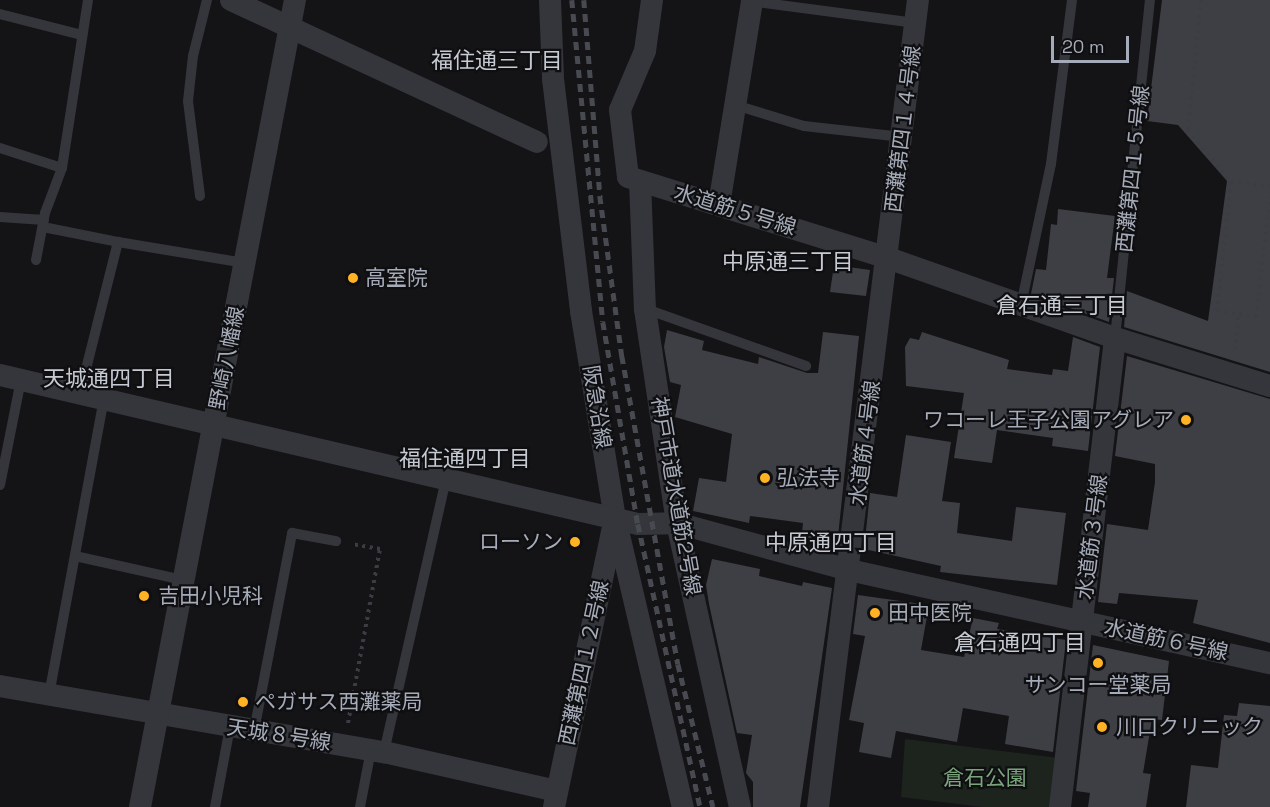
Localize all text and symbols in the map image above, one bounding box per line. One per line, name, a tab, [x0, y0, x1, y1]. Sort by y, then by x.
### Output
scale bar	[1054, 24, 1132, 62]
text: 20 m	[1062, 35, 1105, 58]
street label: 西灘第四１４号線	[880, 44, 926, 214]
district label: 福住通三丁目	[431, 48, 563, 74]
street label: 西灘第四１５号線	[1112, 84, 1154, 254]
street label: 水道筋５号線	[671, 180, 799, 240]
district label: 中原通三丁目	[722, 249, 854, 275]
place label: 高室院	[365, 265, 428, 291]
marker: 高室院	[346, 271, 360, 285]
district label: 倉石通三丁目	[996, 293, 1128, 319]
street label: 野崎八幡線	[205, 304, 249, 412]
street label: 阪急沿線	[578, 364, 616, 450]
district label: 天城通四丁目	[43, 366, 175, 392]
street label: 水道筋４号線	[845, 379, 885, 507]
street label: 神戸市道水道筋2号線	[646, 395, 706, 597]
place label: ワコーレ王子公園アグレア	[922, 407, 1174, 433]
marker: ワコーレ王子公園アグレア	[1179, 413, 1193, 427]
district label: 福住通四丁目	[399, 446, 531, 472]
place label: 弘法寺	[777, 465, 840, 491]
marker: 弘法寺	[758, 471, 772, 485]
street label: 水道筋３号線	[1072, 473, 1112, 601]
place label: ローソン	[479, 529, 563, 555]
district label: 中原通四丁目	[765, 530, 897, 556]
marker: ローソン	[568, 535, 582, 549]
street label: 西灘第四１２号線	[554, 578, 614, 748]
place label: 吉田小児科	[158, 583, 263, 609]
marker: 吉田小児科	[135, 587, 153, 605]
place label: 田中医院	[888, 600, 972, 626]
marker: 田中医院	[866, 604, 884, 622]
street label: 水道筋６号線	[1102, 615, 1230, 665]
district label: 倉石通四丁目	[954, 630, 1086, 656]
marker: サンコー堂薬局	[1091, 656, 1105, 670]
place label: サンコー堂薬局	[1025, 672, 1171, 698]
place label: ペガサス西灘薬局	[255, 689, 423, 715]
marker: ペガサス西灘薬局	[236, 695, 250, 709]
street label: 天城８号線	[225, 714, 333, 756]
place label: 川口クリニック	[1116, 714, 1263, 740]
marker: 川口クリニック	[1093, 718, 1111, 736]
park label: 倉石公園	[943, 765, 1027, 791]

